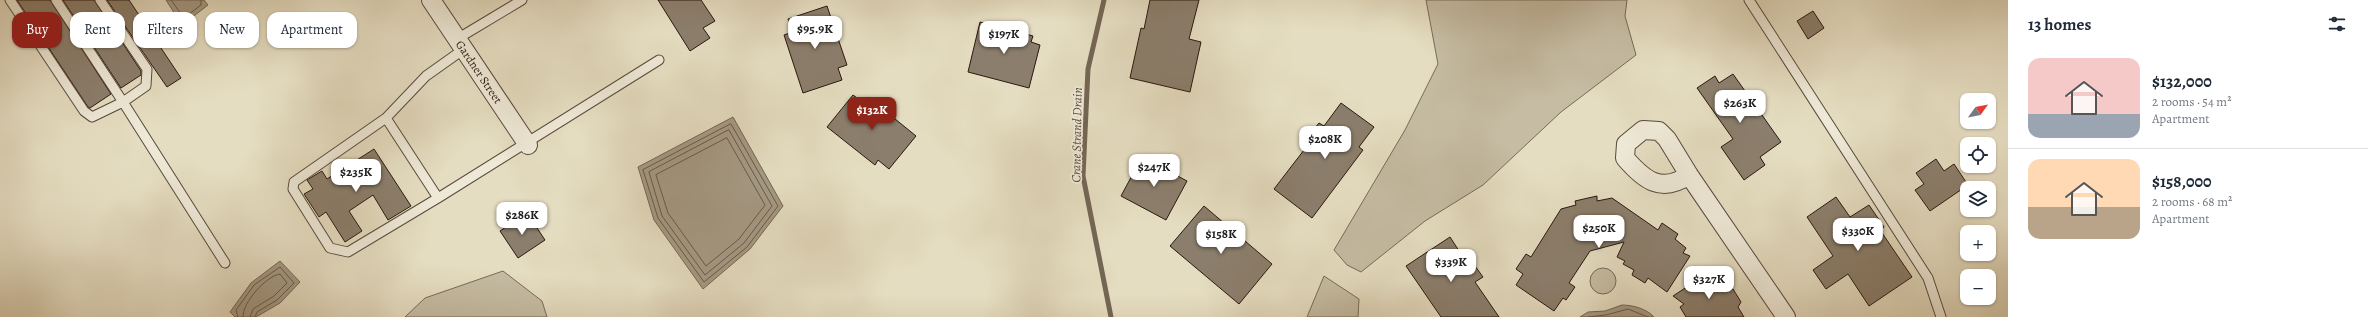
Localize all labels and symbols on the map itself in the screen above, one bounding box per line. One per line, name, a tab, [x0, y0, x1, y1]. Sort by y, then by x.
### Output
pin: $95.9K	[782, 16, 848, 50]
pin: $197K	[976, 21, 1032, 55]
street label: Gardner Street	[452, 37, 506, 107]
water label: Crane Strand Drain	[1067, 87, 1086, 183]
pin: $263K	[1712, 90, 1768, 124]
north arrow	[1960, 93, 1996, 129]
pin: $132K	[844, 97, 900, 131]
pin: $208K	[1297, 126, 1353, 160]
pin: $247K	[1126, 154, 1182, 188]
pin: $235K	[328, 159, 384, 193]
pin: $286K	[494, 202, 550, 236]
pin: $250K	[1571, 215, 1627, 249]
pin: $330K	[1830, 218, 1886, 252]
pin: $158K	[1193, 221, 1249, 255]
pin: $339K	[1423, 249, 1479, 283]
pin: $327K	[1681, 266, 1737, 300]

